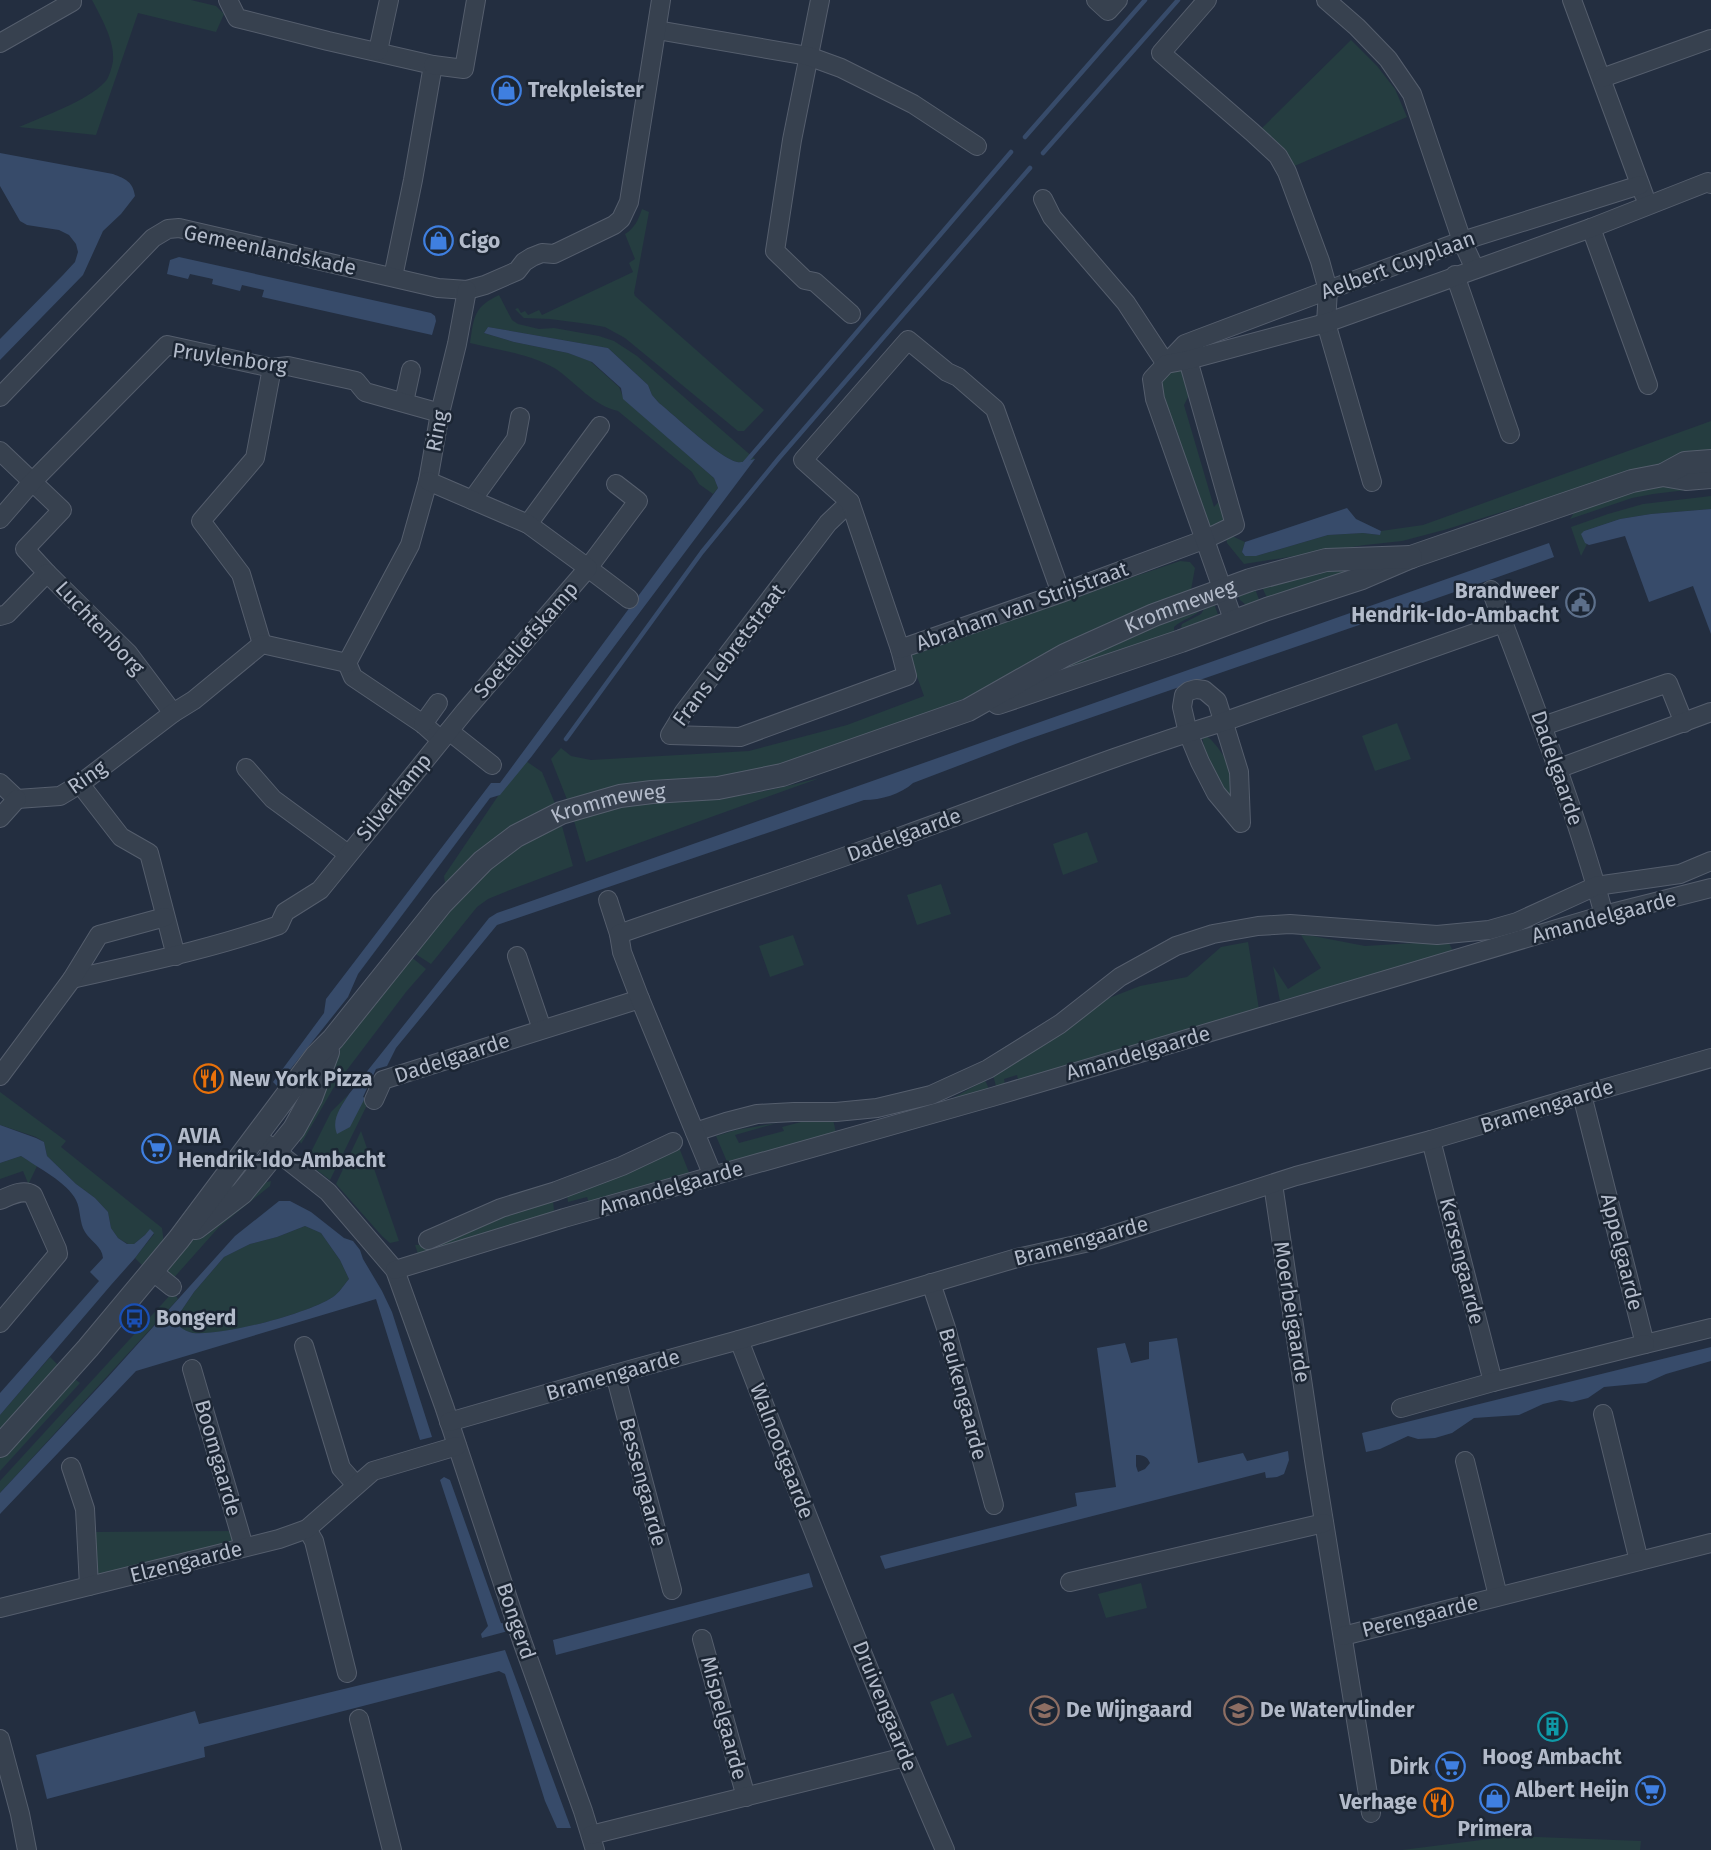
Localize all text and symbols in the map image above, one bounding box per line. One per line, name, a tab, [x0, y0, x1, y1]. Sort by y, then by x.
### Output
shop icon: Trekpleister	[491, 74, 523, 106]
place label: Trekpleister	[528, 77, 644, 103]
street label: Gemeenlandskade	[181, 219, 359, 281]
shop icon: Cigo	[422, 225, 454, 257]
street label: Aelbert Cuyplaan	[1317, 225, 1479, 305]
place label: Cigo	[459, 228, 500, 254]
street label: Pruylenborg	[171, 337, 289, 379]
street label: Ring	[420, 408, 454, 454]
street label: Abraham van Strijstraat	[912, 555, 1132, 657]
street label: Krommeweg	[1120, 573, 1239, 640]
street label: Luchtenborg	[50, 576, 150, 680]
street label: Soeteliefskamp	[468, 576, 584, 704]
street label: Frans Lebretstraat	[667, 578, 791, 731]
place label: Brandweer Hendrik-Ido-Ambacht	[1351, 578, 1560, 628]
public building icon: Brandweer Hendrik-Ido-Ambacht	[1564, 587, 1596, 619]
street label: Dadelgaarde	[1525, 707, 1589, 829]
street label: Silverkamp	[351, 748, 437, 846]
street label: Ring	[62, 754, 112, 800]
street label: Krommeweg	[546, 778, 666, 829]
street label: Dadelgaarde	[843, 802, 965, 868]
street label: Amandelgaarde	[1529, 885, 1679, 949]
street label: Amandelgaarde	[1063, 1020, 1213, 1086]
street label: Dadelgaarde	[391, 1027, 513, 1089]
restaurant icon: New York Pizza	[192, 1063, 224, 1095]
place label: New York Pizza	[229, 1066, 373, 1092]
street label: Bramengaarde	[1477, 1073, 1617, 1139]
place label: AVIA Hendrik-Ido-Ambacht	[177, 1123, 387, 1173]
supermarket icon: AVIA Hendrik-Ido-Ambacht	[141, 1132, 173, 1164]
street label: Amandelgaarde	[596, 1155, 746, 1221]
street label: Appelgaarde	[1595, 1191, 1649, 1313]
street label: Kersengaarde	[1434, 1195, 1490, 1327]
street label: Bramengaarde	[1011, 1211, 1151, 1271]
street label: Moerbeigaarde	[1268, 1239, 1316, 1385]
bus stop icon: Bongerd	[119, 1302, 151, 1334]
place label: Bongerd	[156, 1305, 236, 1331]
street label: Beukengaarde	[933, 1325, 993, 1463]
street label: Bramengaarde	[543, 1343, 683, 1407]
street label: Walnootgaarde	[744, 1380, 820, 1522]
street label: Boomgaarde	[189, 1397, 247, 1519]
street label: Bessengaarde	[613, 1415, 673, 1549]
street label: Elzengaarde	[127, 1535, 245, 1589]
street label: Bongerd	[491, 1579, 541, 1663]
street label: Perengaarde	[1359, 1589, 1481, 1643]
street label: Druivengaarde	[847, 1637, 923, 1775]
street label: Mispelgaarde	[695, 1653, 753, 1783]
school or university icon: De Wijngaard	[1029, 1694, 1061, 1726]
school or university icon: De Watervlinder	[1223, 1694, 1255, 1726]
place label: De Wijngaard	[1066, 1697, 1192, 1723]
place label: De Watervlinder	[1260, 1697, 1415, 1723]
building icon: Hoog Ambacht	[1536, 1710, 1568, 1742]
place label: Hoog Ambacht	[1482, 1744, 1623, 1770]
supermarket icon: Dirk	[1434, 1751, 1466, 1783]
place label: Dirk	[1389, 1754, 1429, 1780]
supermarket icon: Albert Heijn	[1634, 1774, 1666, 1806]
place label: Albert Heijn	[1514, 1777, 1629, 1803]
shop icon: Primera	[1479, 1782, 1511, 1814]
restaurant icon: Verhage	[1422, 1786, 1454, 1818]
place label: Verhage	[1338, 1789, 1417, 1815]
place label: Primera	[1457, 1816, 1533, 1842]

